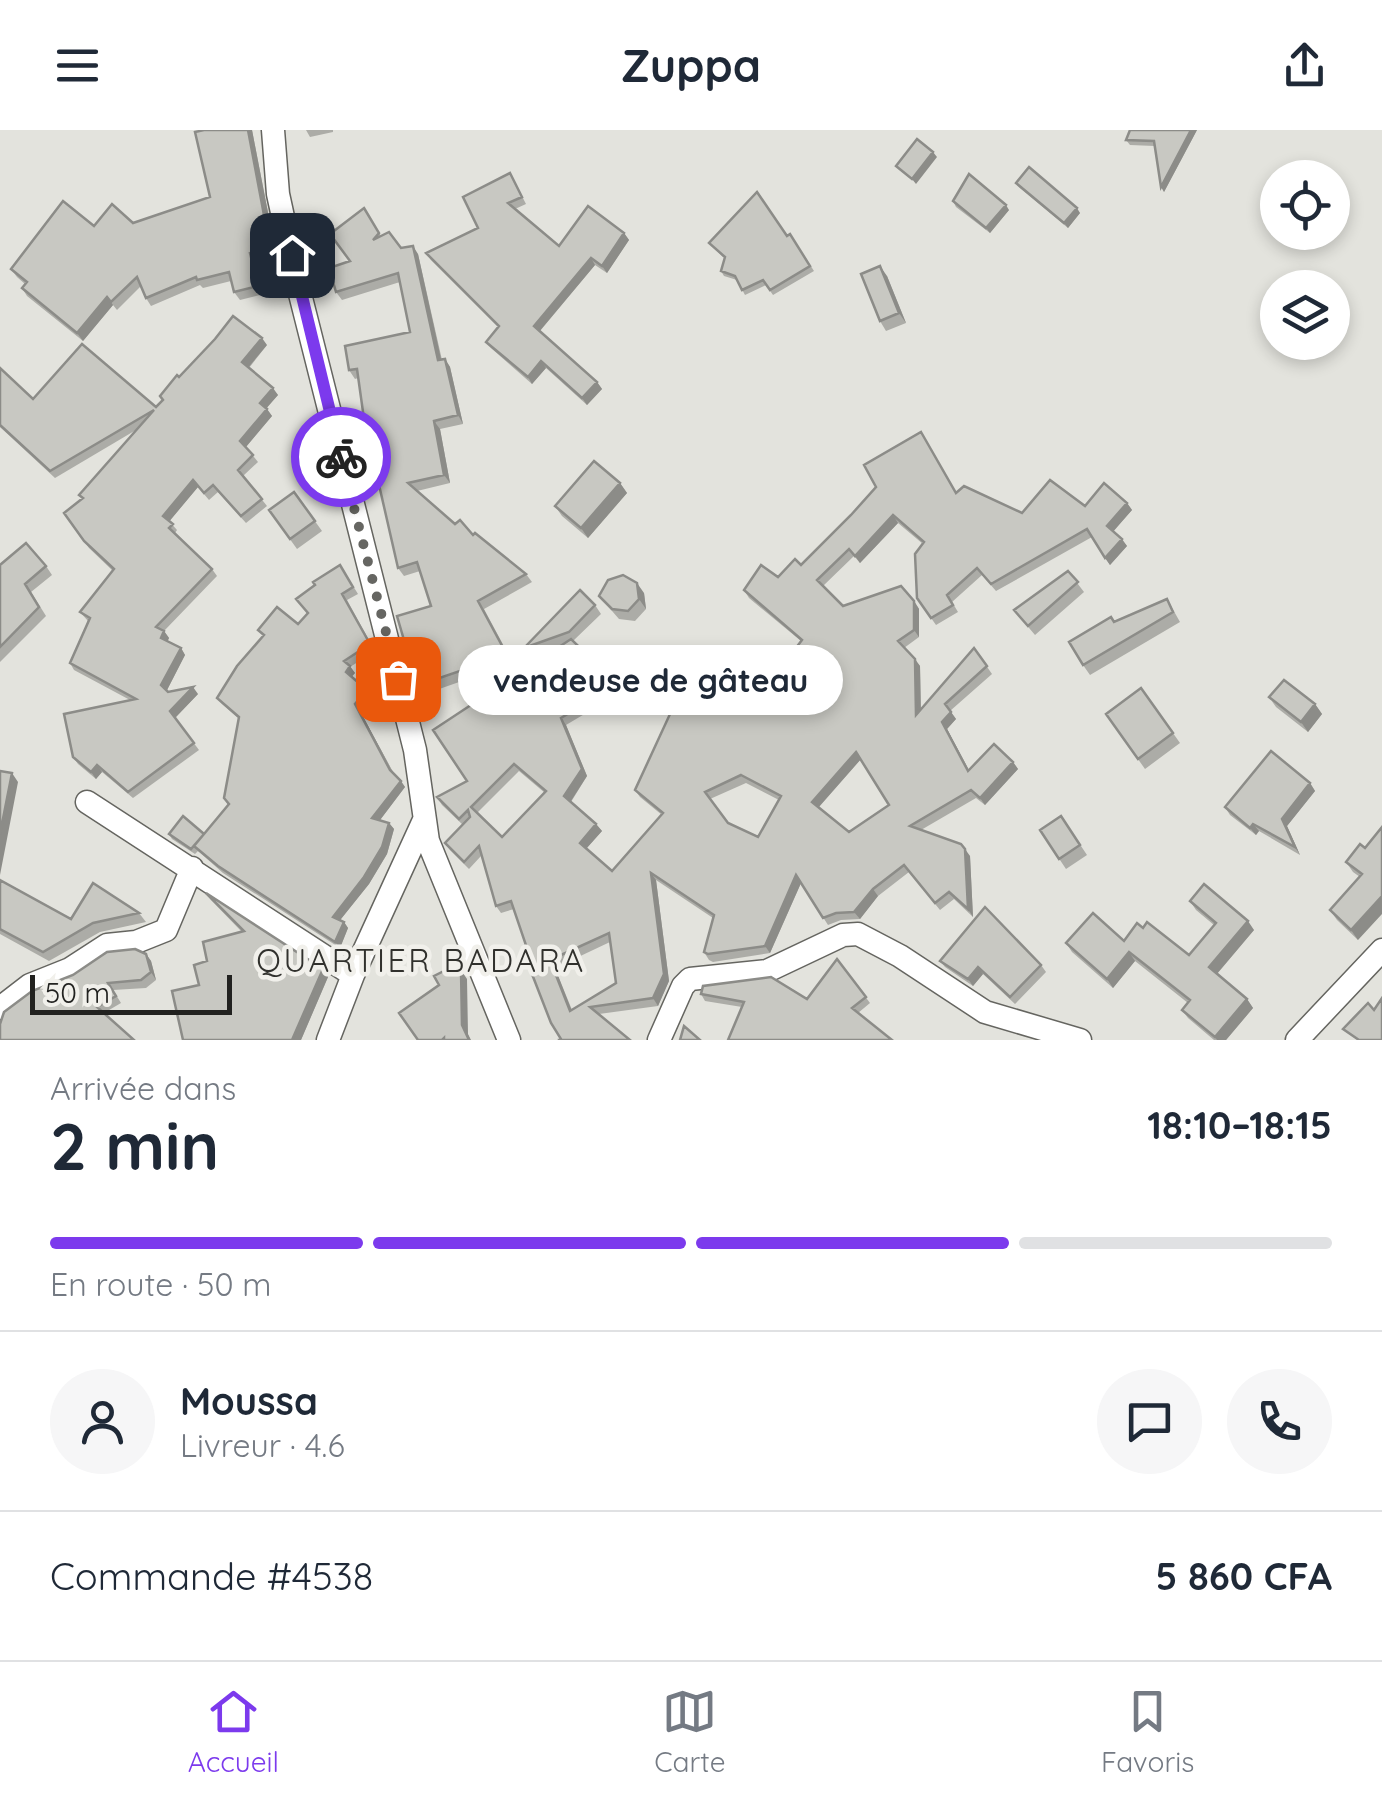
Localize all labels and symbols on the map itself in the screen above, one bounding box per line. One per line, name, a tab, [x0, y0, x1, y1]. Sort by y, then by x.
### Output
pin	[250, 213, 335, 298]
courier	[291, 407, 391, 507]
pin	[356, 637, 441, 722]
callout: vendeuse de gâteau	[458, 644, 843, 714]
district label: QUARTIER BADARA	[256, 940, 586, 980]
scale bar	[30, 970, 232, 1014]

